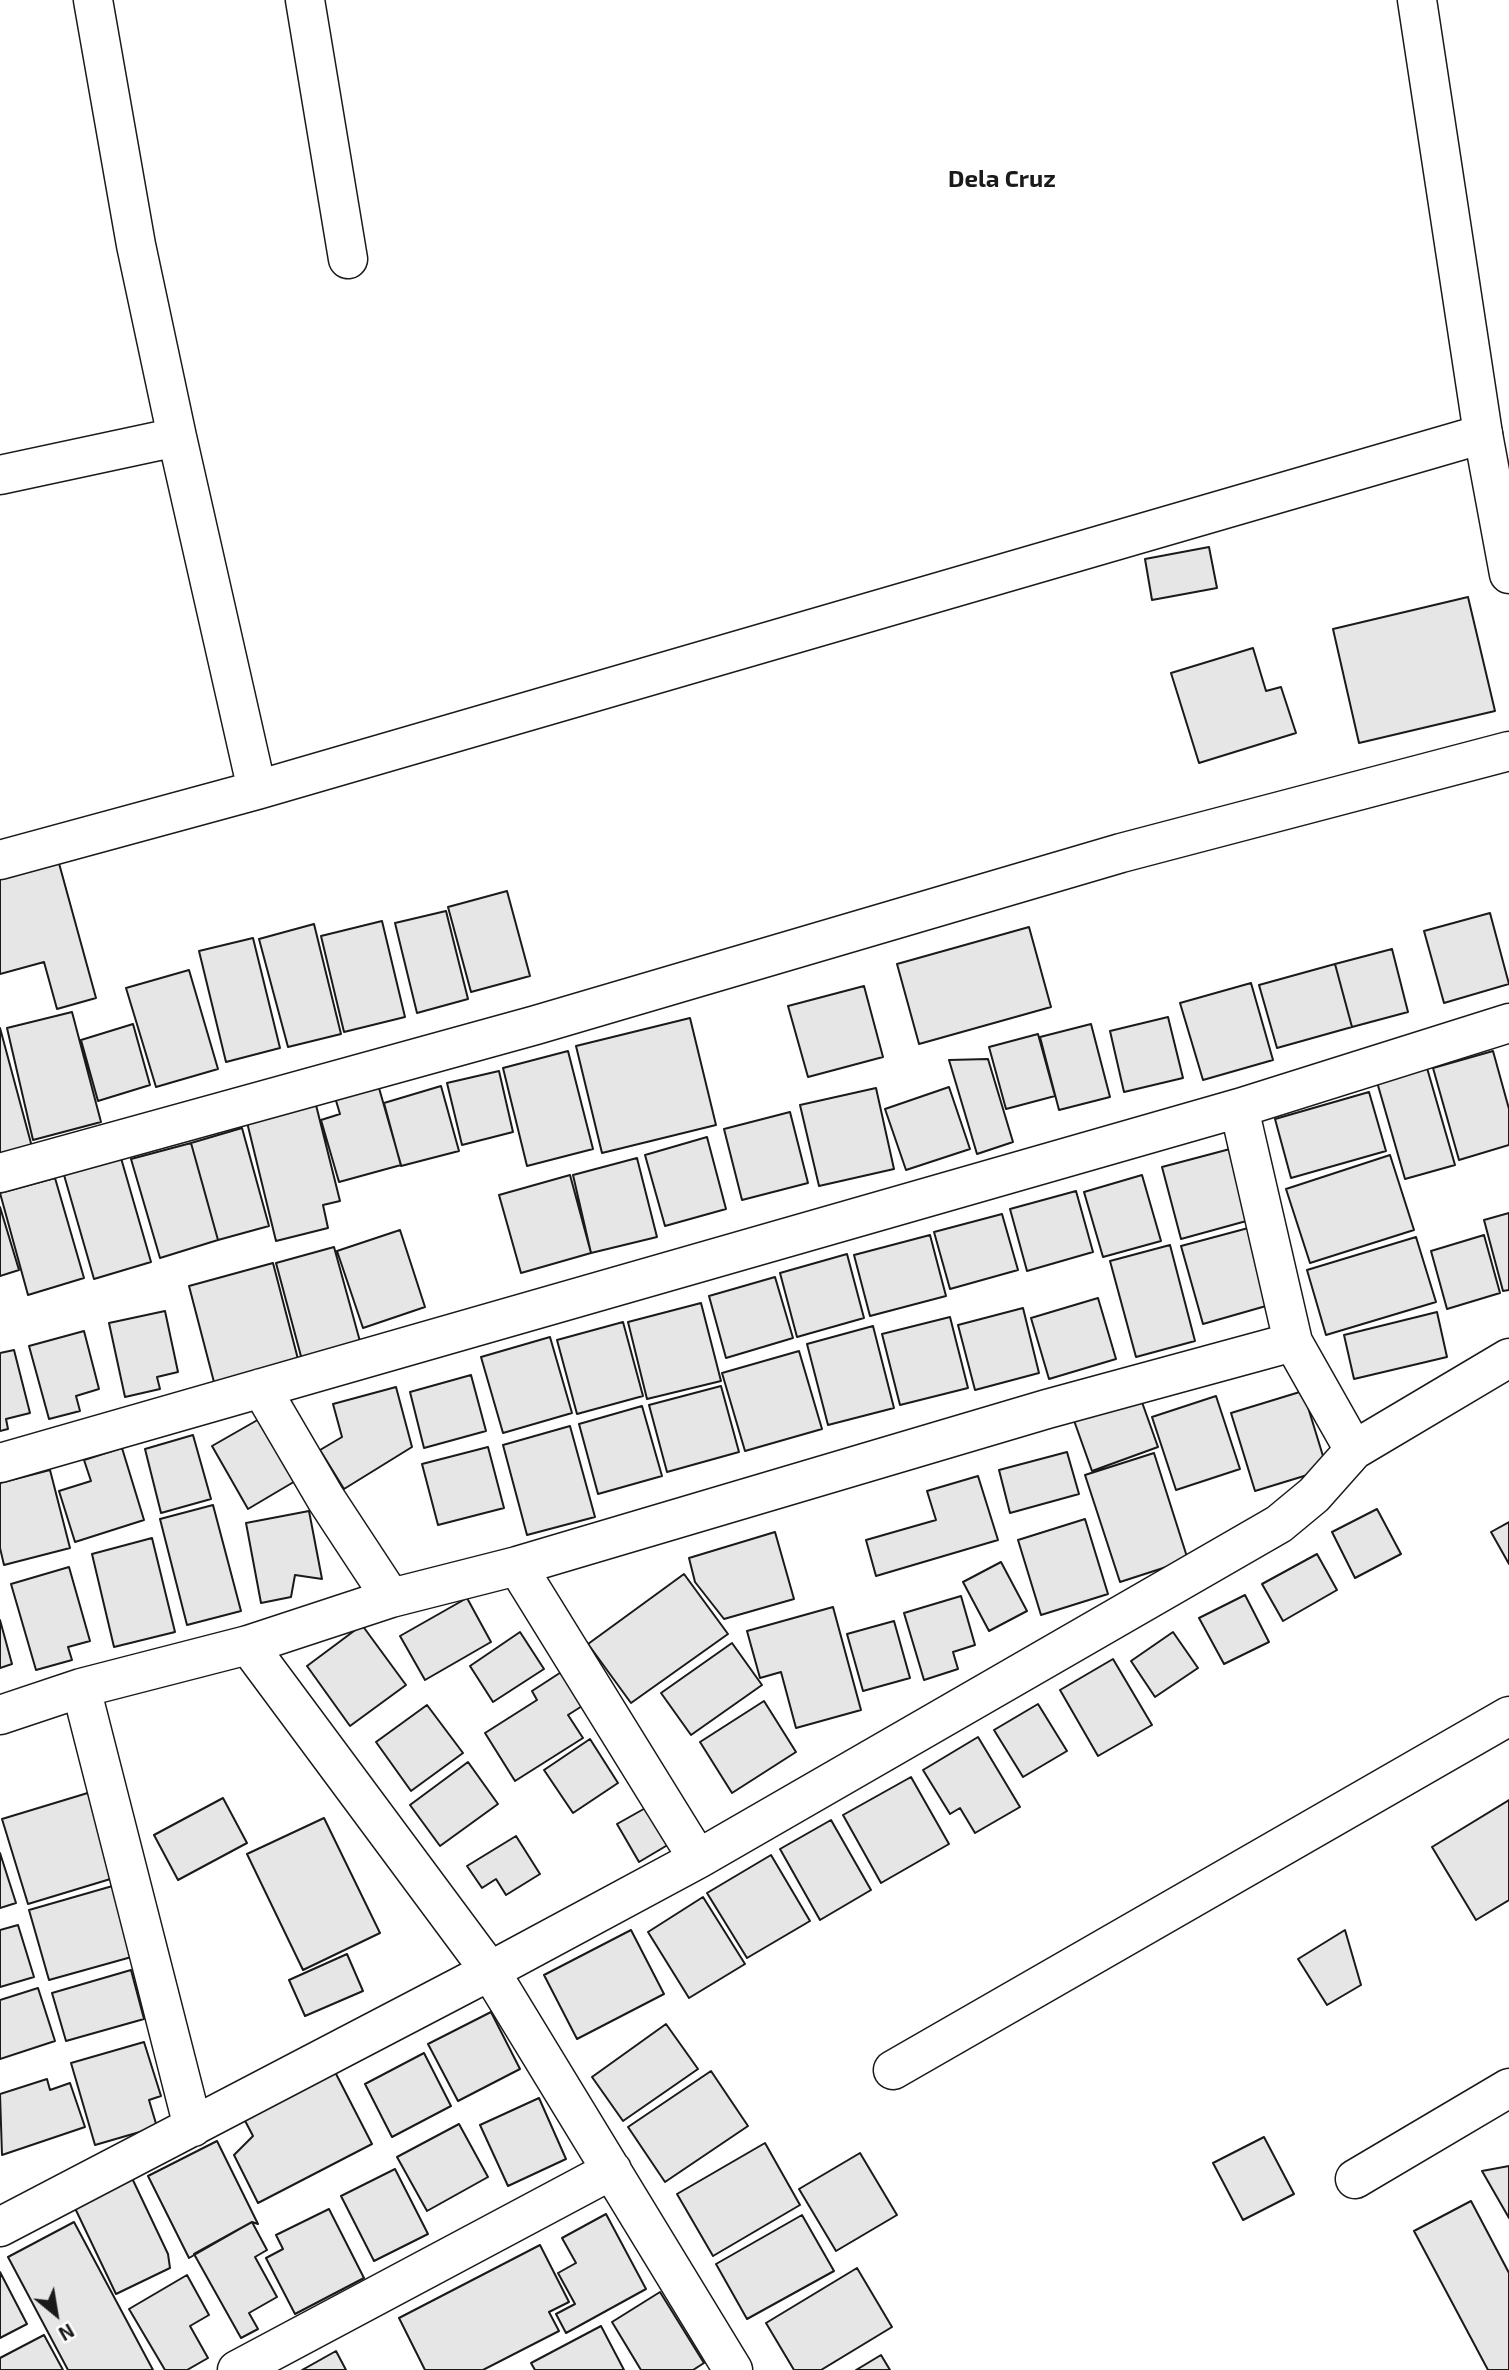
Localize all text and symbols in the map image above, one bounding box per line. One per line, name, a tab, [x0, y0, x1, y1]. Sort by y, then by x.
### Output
district label: Dela Cruz	[948, 165, 1056, 193]
north arrow	[21, 2279, 91, 2349]
text: N	[55, 2319, 78, 2346]

